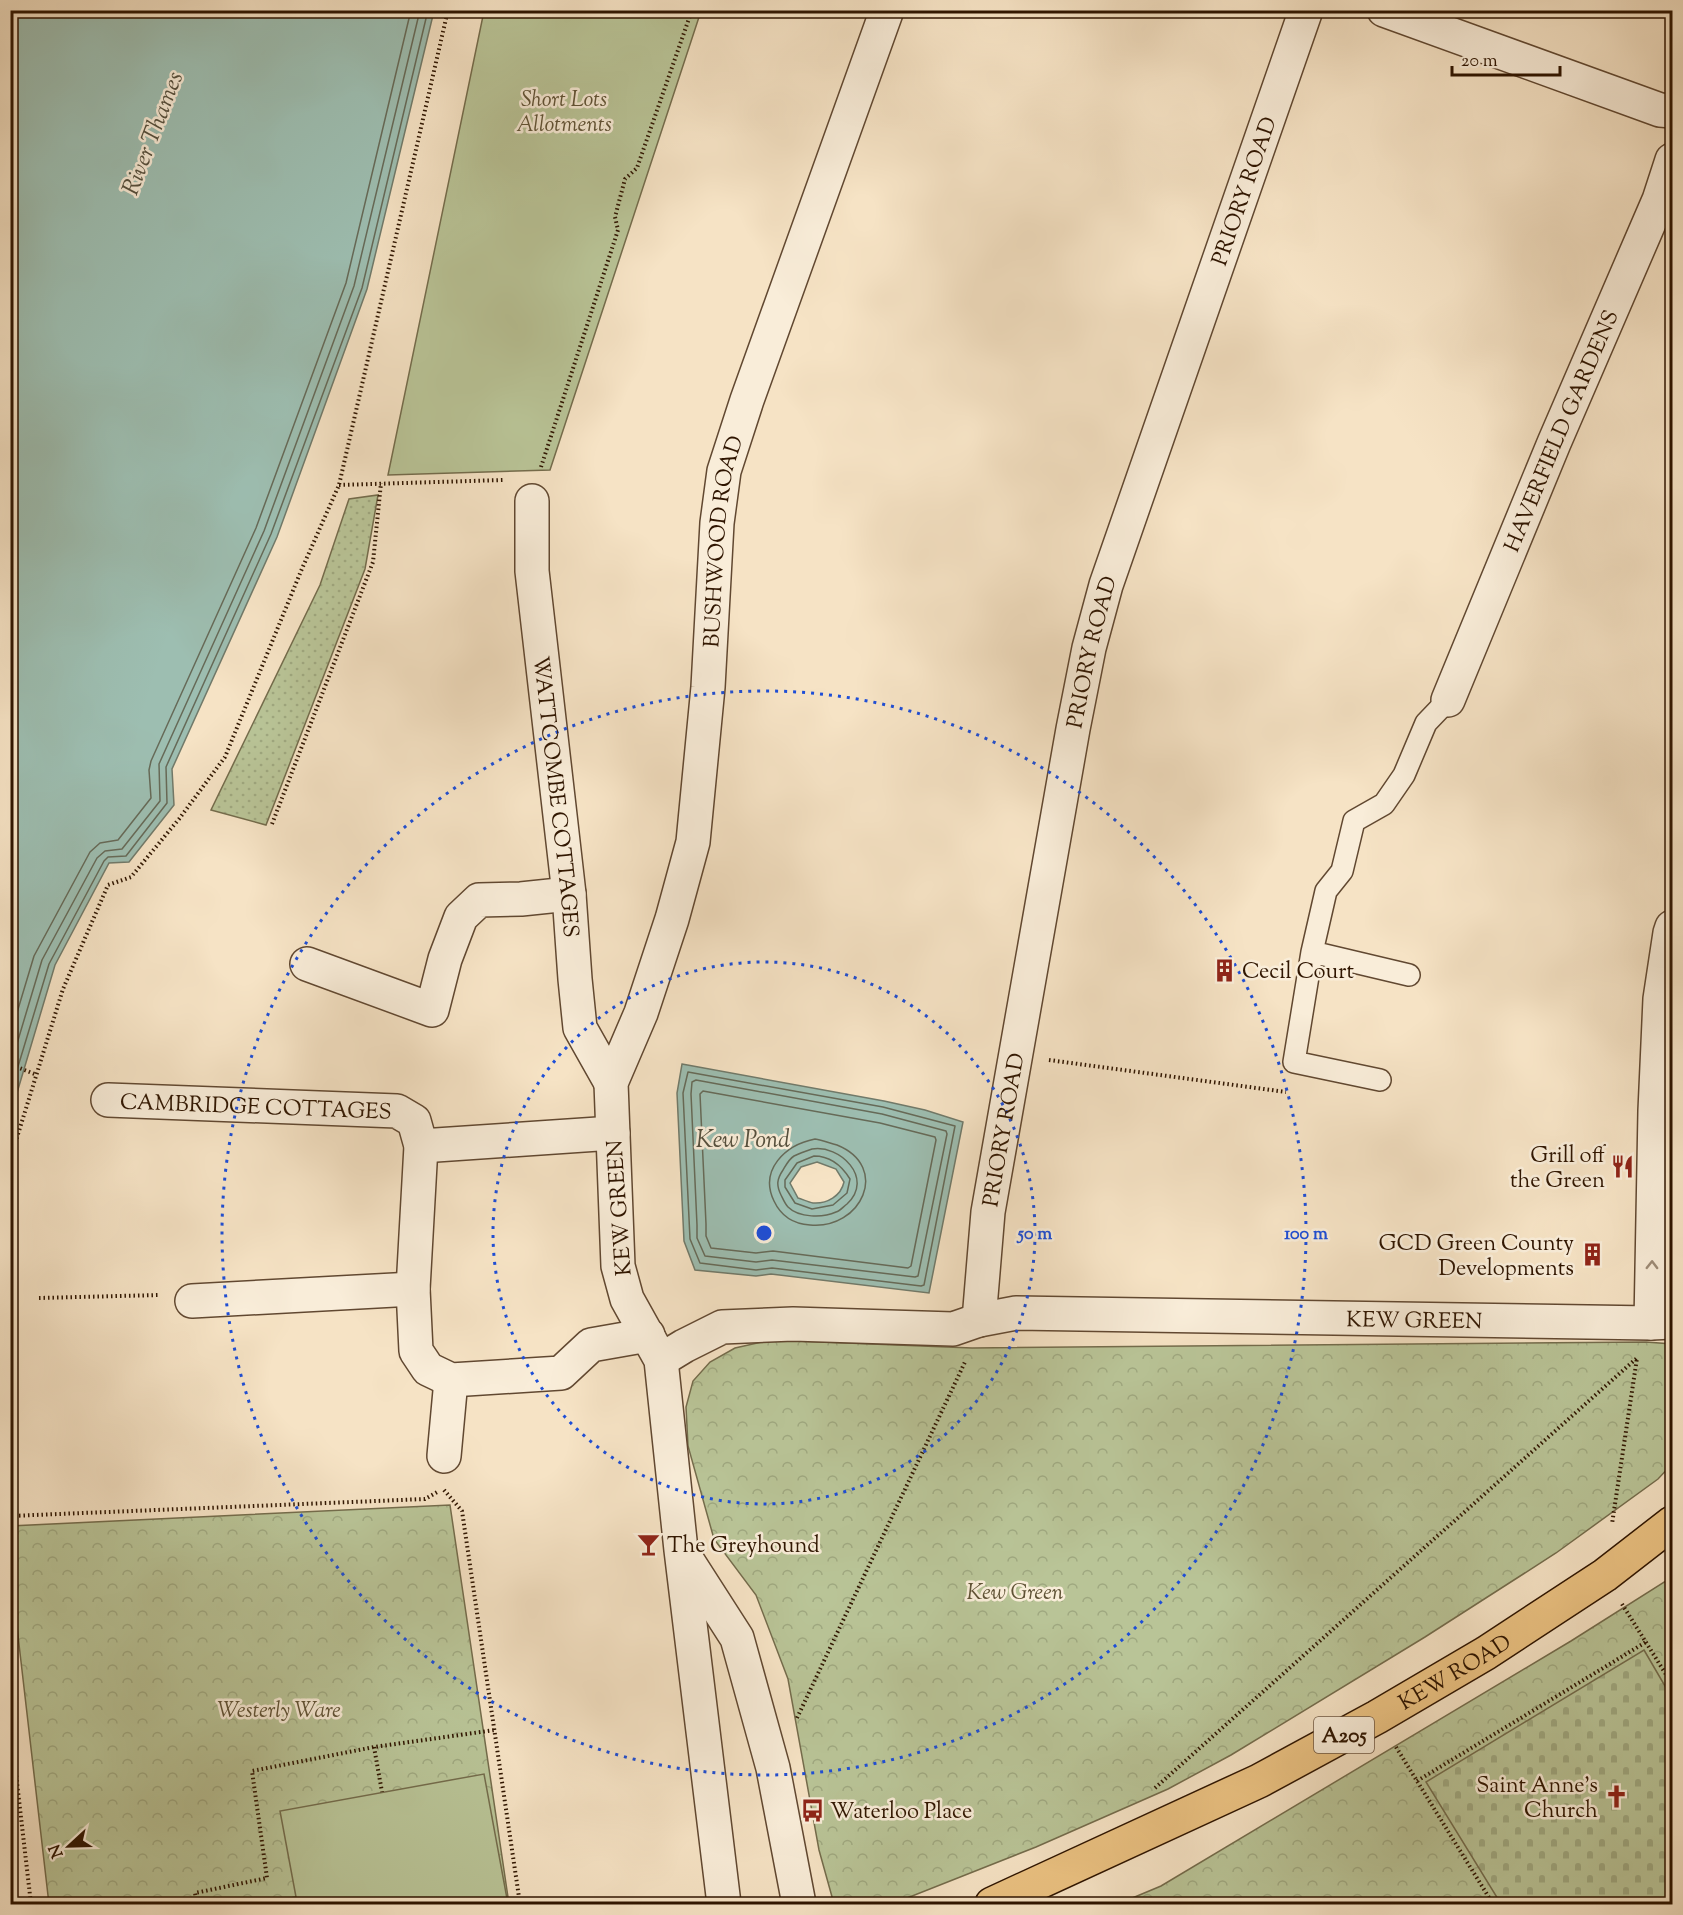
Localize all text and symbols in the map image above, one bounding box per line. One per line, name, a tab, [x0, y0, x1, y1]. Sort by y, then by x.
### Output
scale bar	[1452, 39, 1560, 77]
text: 20 m	[1461, 49, 1498, 75]
water label: River Thames	[115, 67, 193, 200]
park label: Short Lots Allotments	[516, 85, 612, 142]
street label: PRIORY ROAD	[1205, 113, 1287, 271]
street label: HAVERFIELD GARDENS	[1498, 306, 1629, 558]
street label: BUSHWOOD ROAD	[697, 432, 753, 649]
street label: PRIORY ROAD	[1061, 572, 1127, 731]
street label: WATTCOMBE COTTAGES	[523, 654, 585, 939]
building icon: Cecil Court	[1211, 957, 1237, 983]
place label: Cecil Court	[1242, 957, 1354, 989]
street label: PRIORY ROAD	[976, 1051, 1035, 1210]
street label: CAMBRIDGE COTTAGES	[119, 1087, 392, 1130]
water label: Kew Pond	[696, 1124, 790, 1158]
street label: KEW GREEN	[600, 1139, 642, 1277]
place label: Grill off the Green	[1510, 1141, 1607, 1198]
restaurant icon: Grill off the Green	[1610, 1154, 1636, 1180]
text: 50 m	[1016, 1222, 1052, 1248]
text: 100 m	[1284, 1222, 1328, 1248]
centre of rings	[754, 1223, 774, 1243]
place label: GCD Green County Developments	[1379, 1229, 1574, 1286]
building icon: GCD Green County Developments	[1579, 1242, 1605, 1268]
one-way arrow	[1646, 1260, 1658, 1269]
street label: KEW GREEN	[1346, 1305, 1483, 1339]
bar icon: The Greyhound	[636, 1531, 662, 1557]
place label: The Greyhound	[667, 1531, 820, 1563]
park label: Kew Green	[967, 1578, 1064, 1610]
street label: KEW ROAD	[1393, 1628, 1519, 1720]
park label: Westerly Ware	[217, 1696, 341, 1728]
road number: A205	[1314, 1717, 1374, 1753]
place label: Saint Anne's Church	[1476, 1771, 1598, 1828]
church icon: Saint Anne's Church	[1603, 1784, 1629, 1810]
bus stop icon: Waterloo Place	[799, 1797, 825, 1823]
place label: Waterloo Place	[830, 1797, 972, 1829]
north arrow	[39, 1816, 99, 1876]
text: N	[44, 1840, 70, 1861]

